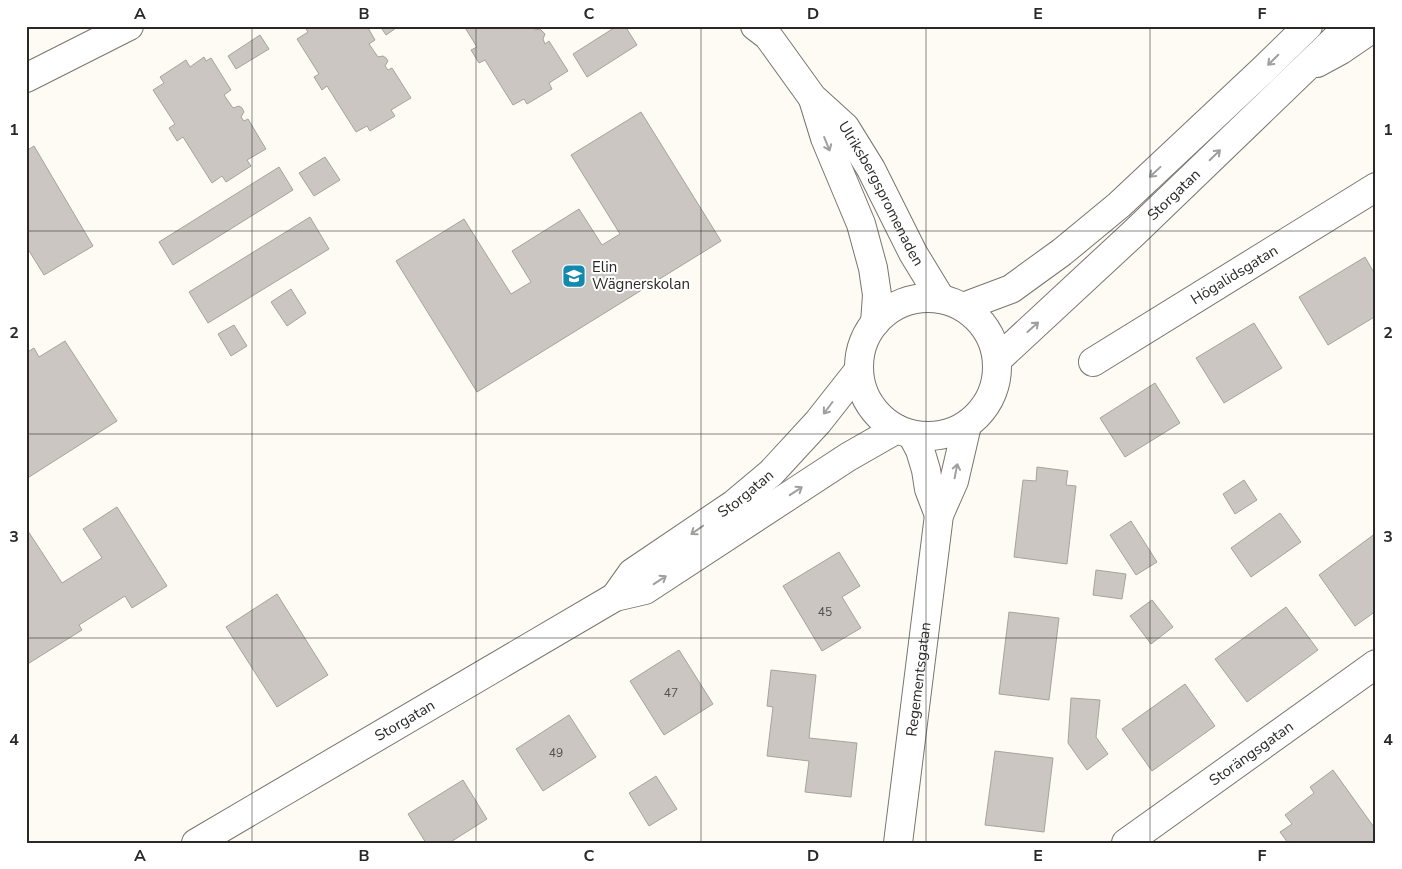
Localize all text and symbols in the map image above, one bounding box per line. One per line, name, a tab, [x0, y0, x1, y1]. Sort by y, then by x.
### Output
text: A	[134, 3, 146, 25]
text: B	[358, 3, 370, 25]
text: C	[584, 3, 595, 25]
text: D	[807, 3, 819, 25]
text: E	[1033, 3, 1043, 25]
text: F	[1258, 3, 1267, 25]
one-way arrow	[1268, 54, 1280, 66]
street label: Ulriksbergspromenaden	[834, 117, 929, 270]
text: 1	[9, 119, 19, 141]
text: 1	[1383, 119, 1393, 141]
one-way arrow	[823, 135, 832, 151]
one-way arrow	[1208, 149, 1221, 161]
street label: Storgatan	[1143, 164, 1205, 225]
one-way arrow	[1148, 166, 1161, 178]
street label: Högalidsgatan	[1187, 240, 1282, 309]
place label: Elin Wägnerskolan	[592, 257, 690, 294]
school or university icon: Elin Wägnerskolan	[561, 263, 587, 289]
one-way arrow	[1027, 321, 1040, 333]
text: 2	[9, 322, 19, 344]
text: 2	[1383, 322, 1393, 344]
one-way arrow	[823, 401, 834, 414]
one-way arrow	[952, 463, 962, 479]
street label: Storgatan	[714, 465, 778, 522]
one-way arrow	[789, 486, 803, 496]
one-way arrow	[690, 525, 704, 535]
text: 3	[9, 526, 19, 548]
text: 3	[1383, 526, 1393, 548]
one-way arrow	[653, 575, 667, 585]
house number: 45	[818, 604, 832, 620]
street label: Regementsgatan	[901, 621, 936, 738]
house number: 47	[664, 685, 678, 701]
street label: Storgatan	[371, 695, 438, 746]
street label: Storängsgatan	[1205, 716, 1297, 790]
text: 4	[9, 729, 19, 751]
text: 4	[1383, 729, 1393, 751]
house number: 49	[549, 745, 563, 761]
text: A	[134, 845, 146, 867]
text: B	[358, 845, 370, 867]
text: C	[584, 845, 595, 867]
text: D	[807, 845, 819, 867]
text: E	[1033, 845, 1043, 867]
text: F	[1258, 845, 1267, 867]

